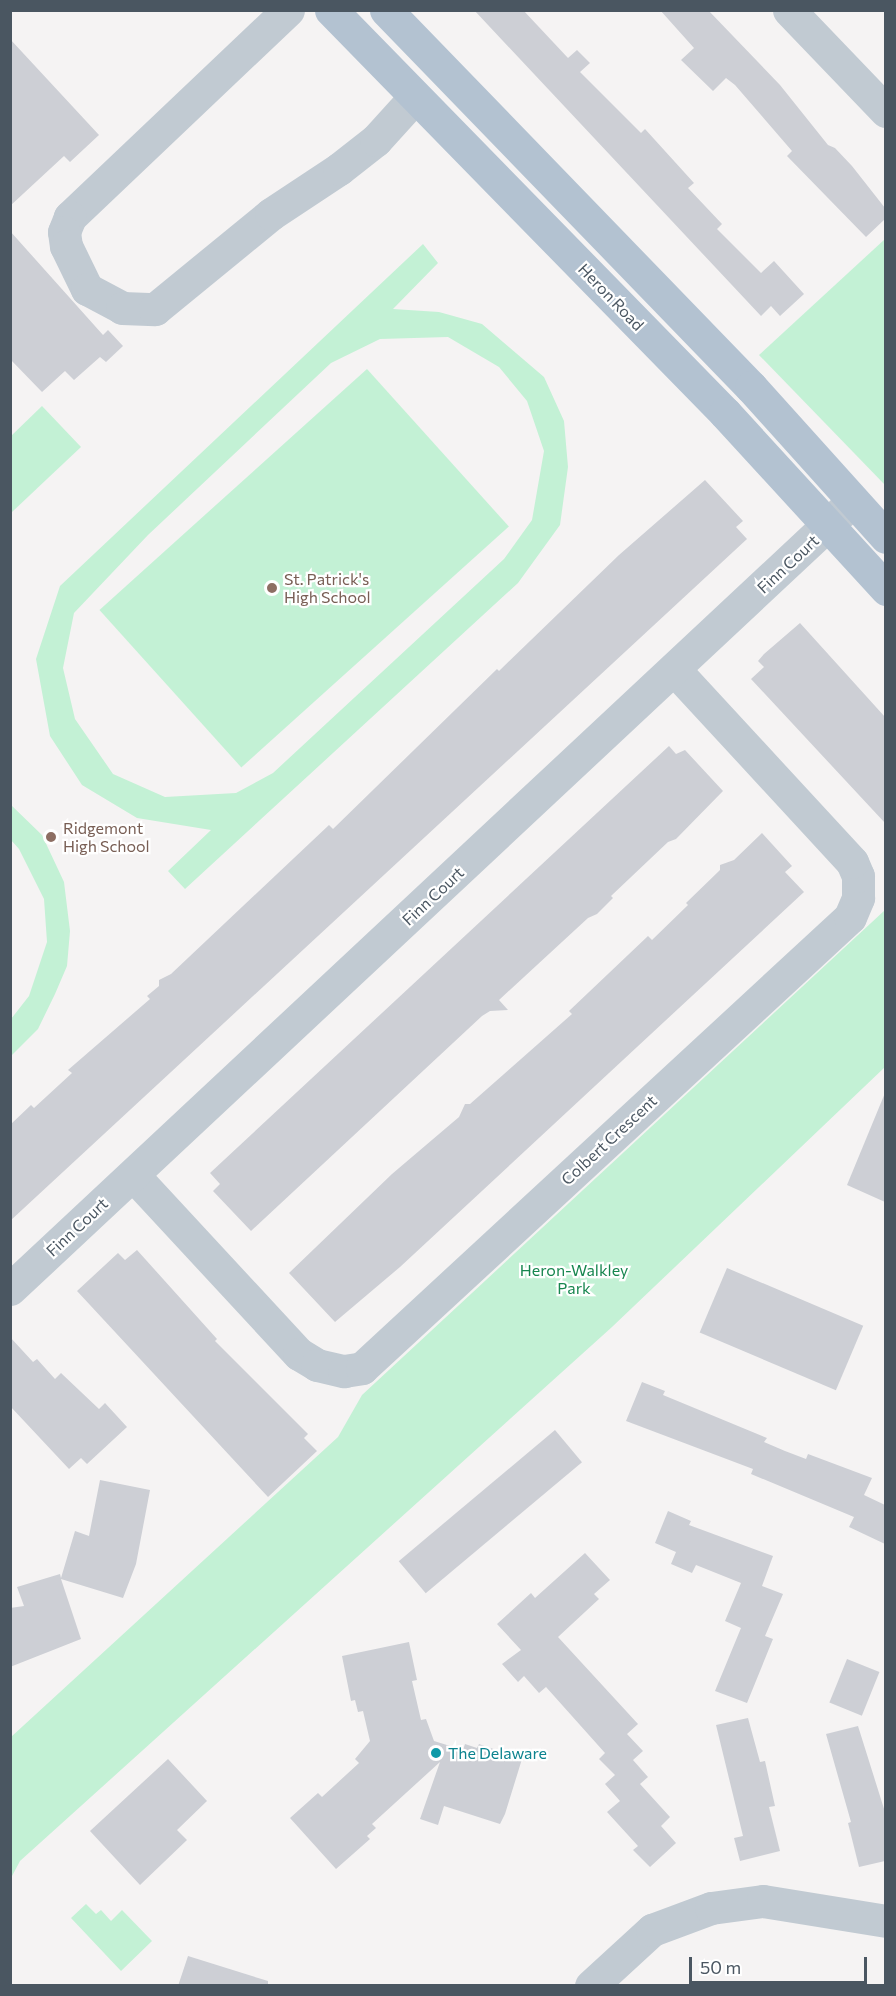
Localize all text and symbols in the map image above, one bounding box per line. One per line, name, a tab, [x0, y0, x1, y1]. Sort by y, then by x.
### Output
street label: Heron Road	[574, 260, 648, 334]
street label: Finn Court	[753, 531, 823, 597]
place label: St. Patrick's High School	[284, 569, 371, 607]
marker: St. Patrick's High School	[265, 581, 279, 595]
place label: Ridgemont High School	[63, 818, 150, 856]
marker: Ridgemont High School	[44, 830, 58, 844]
street label: Finn Court	[398, 863, 468, 929]
street label: Colbert Crescent	[557, 1091, 661, 1189]
street label: Finn Court	[42, 1194, 112, 1260]
park label: Heron-Walkley Park	[520, 1260, 628, 1298]
place label: The Delaware	[448, 1743, 547, 1763]
marker: The Delaware	[429, 1746, 443, 1760]
scale bar	[692, 1945, 870, 1983]
text: 50 m	[700, 1956, 741, 1978]

